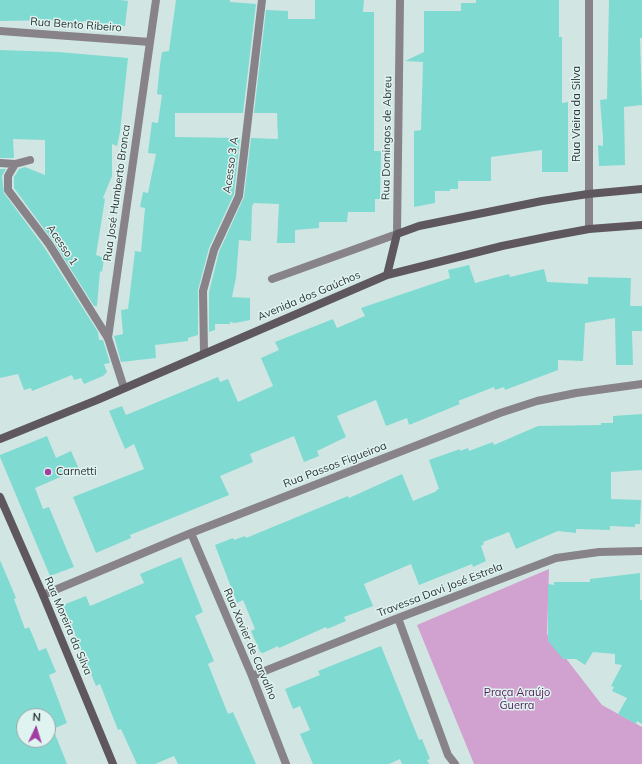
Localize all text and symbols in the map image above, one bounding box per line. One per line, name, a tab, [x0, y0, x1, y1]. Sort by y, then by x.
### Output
street label: Rua Bento Ribeiro	[30, 15, 122, 35]
street label: Rua Vieira da Silva	[570, 66, 584, 162]
street label: Rua Domingos de Abreu	[379, 76, 395, 200]
street label: Rua José Humberto Bronca	[101, 124, 133, 262]
street label: Acesso 3 A	[220, 136, 242, 194]
street label: Acesso 1	[44, 222, 80, 268]
street label: Avenida dos Gaúchos	[256, 268, 362, 324]
street label: Rua Passos Figueiroa	[281, 439, 389, 491]
place label: Carnetti	[56, 465, 97, 479]
marker: Carnetti	[43, 467, 53, 477]
street label: Travessa Davi José Estrela	[375, 560, 505, 620]
street label: Rua Moreira da Silva	[41, 575, 95, 677]
street label: Rua Xavier de Carvalho	[221, 586, 279, 702]
park label: Praça Araújo Guerra	[484, 686, 550, 712]
north arrow	[16, 708, 56, 748]
text: N	[32, 710, 41, 724]

